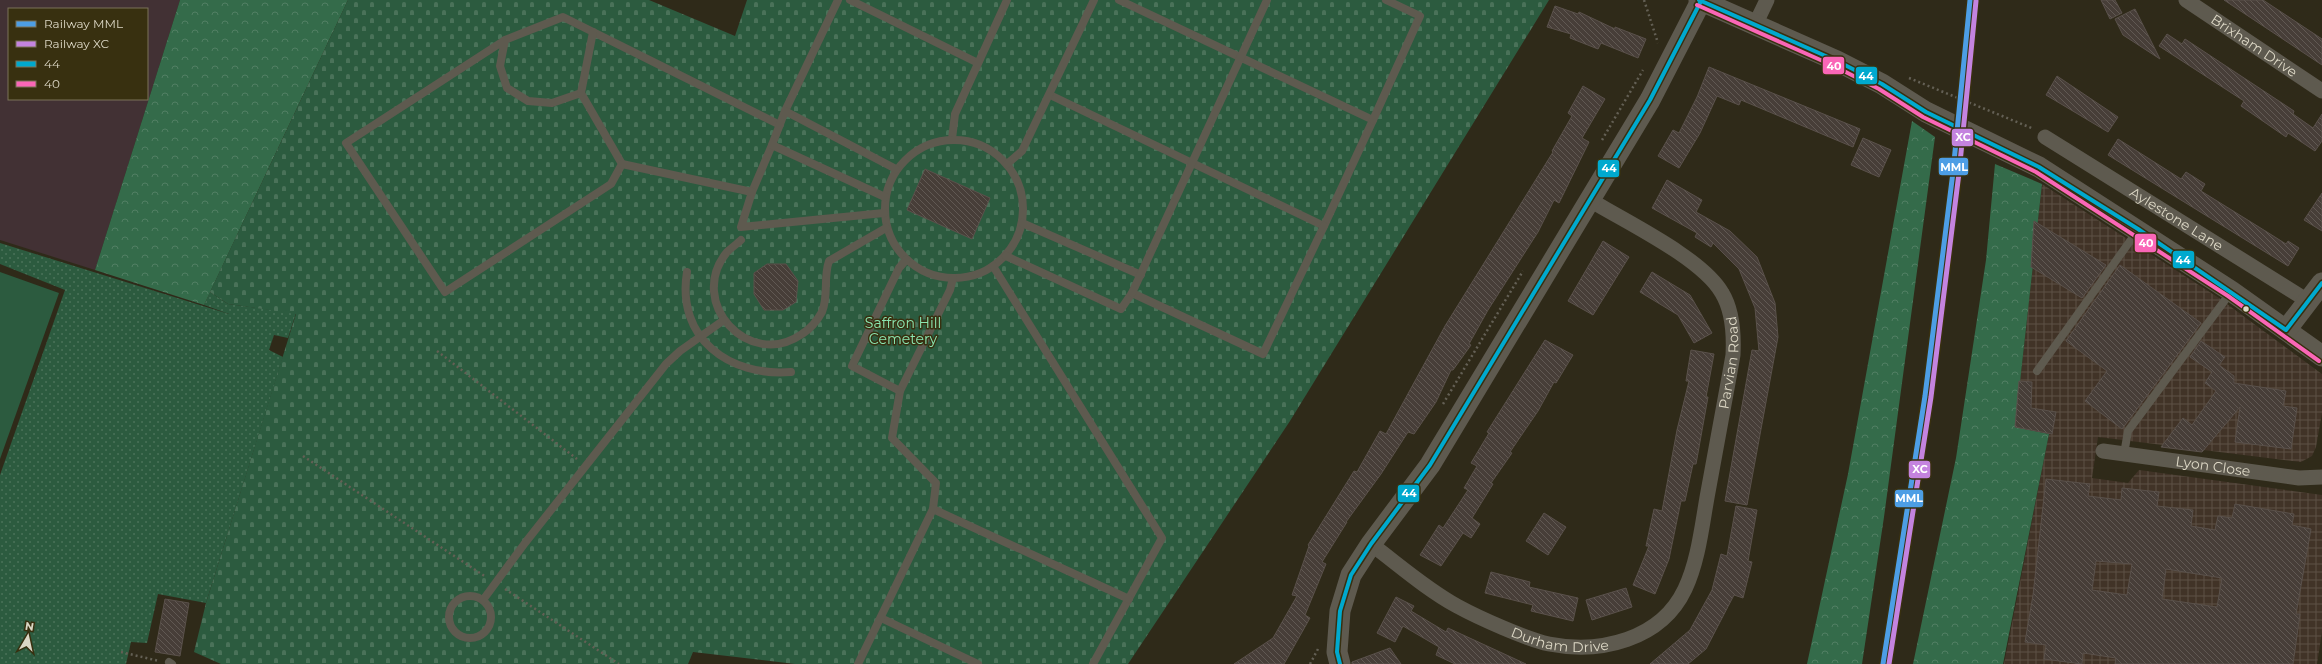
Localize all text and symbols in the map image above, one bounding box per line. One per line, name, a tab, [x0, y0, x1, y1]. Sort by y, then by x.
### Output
legend	[8, 8, 148, 100]
street label: Brixham Drive	[2207, 10, 2301, 81]
text: Railway MML	[44, 16, 123, 31]
text: Railway XC	[44, 36, 110, 51]
text: 44	[44, 56, 60, 71]
line badge: 40	[1822, 56, 1845, 75]
text: 40	[1826, 59, 1842, 73]
line badge: 44	[1855, 66, 1878, 85]
text: 44	[1858, 69, 1874, 83]
text: 40	[44, 76, 60, 91]
line badge: XC	[1951, 128, 1974, 147]
text: XC	[1955, 130, 1971, 144]
line badge: MML	[1938, 157, 1969, 176]
line badge: 44	[1597, 159, 1620, 178]
text: MML	[1940, 160, 1968, 174]
text: 44	[1601, 161, 1617, 175]
street label: Aylestone Lane	[2127, 183, 2227, 255]
line badge: 40	[2134, 233, 2157, 253]
text: 40	[2138, 236, 2154, 250]
line badge: 44	[2172, 250, 2195, 269]
text: 44	[2175, 253, 2191, 267]
unlabelled marker	[2241, 304, 2251, 314]
park label: Saffron Hill Cemetery	[865, 314, 941, 348]
street label: Parvian Road	[1714, 315, 1742, 410]
street label: Lyon Close	[2174, 452, 2252, 480]
line badge: XC	[1908, 460, 1931, 479]
text: XC	[1912, 462, 1928, 476]
line badge: 44	[1397, 484, 1420, 503]
text: 44	[1401, 486, 1417, 500]
line badge: MML	[1894, 489, 1924, 508]
text: MML	[1895, 491, 1923, 505]
north arrow	[8, 616, 48, 656]
text: N	[24, 619, 35, 634]
street label: Durham Drive	[1509, 623, 1610, 656]

